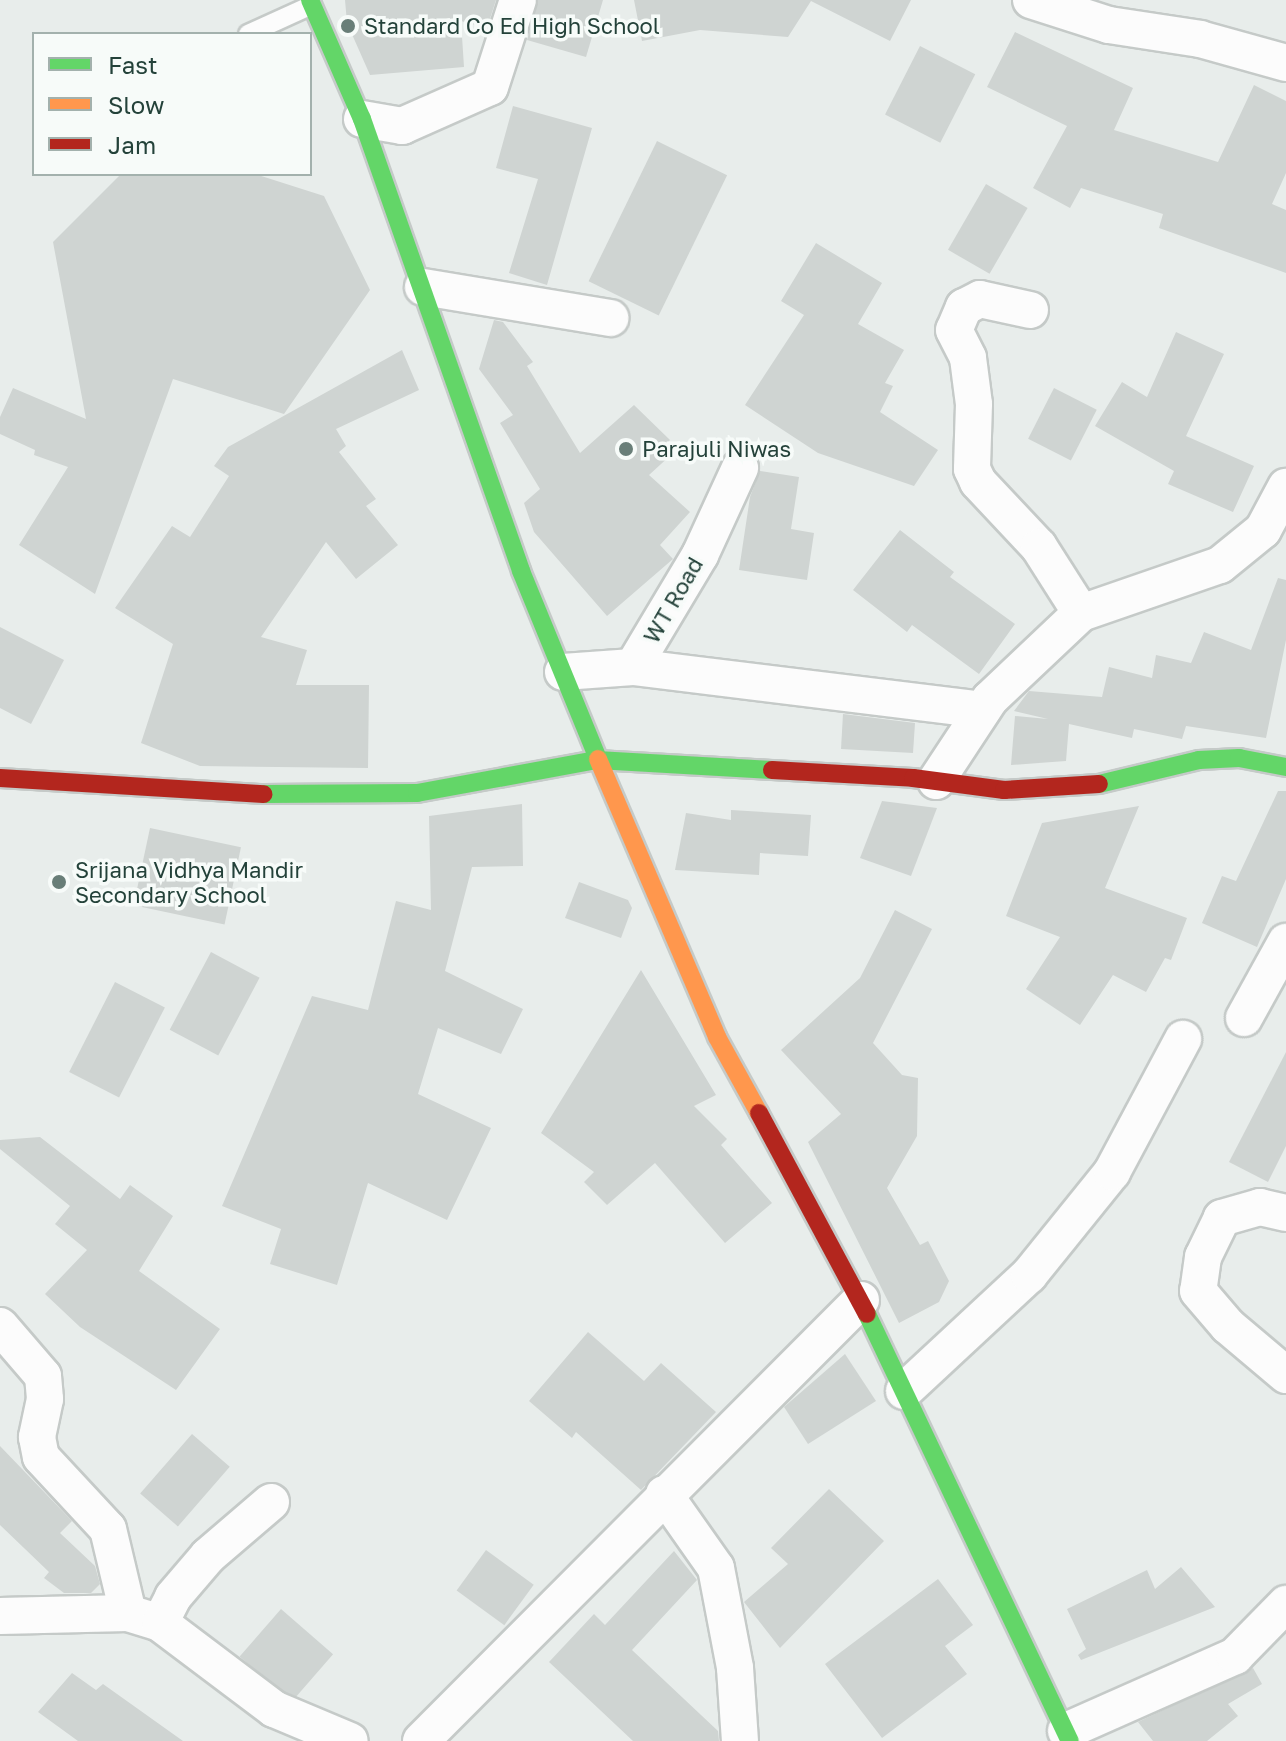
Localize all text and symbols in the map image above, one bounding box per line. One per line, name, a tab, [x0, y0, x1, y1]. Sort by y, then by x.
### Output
place label: Standard Co Ed High School	[364, 13, 660, 39]
marker: Standard Co Ed High School	[339, 17, 357, 35]
legend	[32, 32, 312, 176]
text: Fast	[108, 50, 158, 79]
text: Slow	[108, 90, 164, 119]
text: Jam	[108, 130, 156, 159]
place label: Parajuli Niwas	[642, 436, 791, 462]
marker: Parajuli Niwas	[617, 440, 635, 458]
street label: WT Road	[638, 552, 708, 648]
place label: Srijana Vidhya Mandir Secondary School	[75, 856, 303, 908]
marker: Srijana Vidhya Mandir Secondary School	[50, 873, 68, 891]

